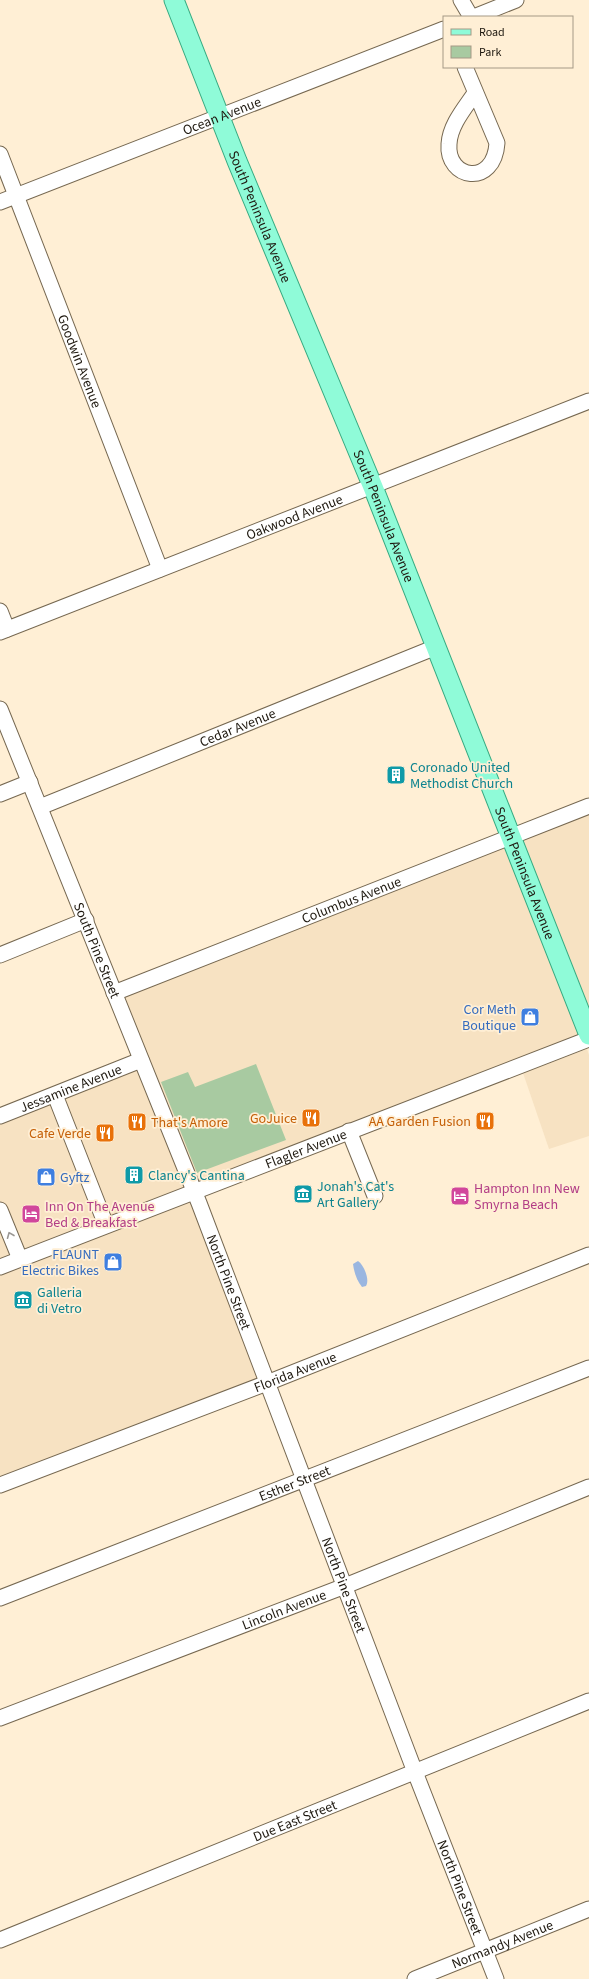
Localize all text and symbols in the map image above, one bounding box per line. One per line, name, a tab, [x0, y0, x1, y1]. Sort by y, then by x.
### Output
legend	[443, 16, 573, 68]
text: Road	[479, 24, 505, 41]
text: Park	[479, 44, 501, 61]
street label: Ocean Avenue	[180, 92, 264, 141]
street label: South Peninsula Avenue	[223, 148, 296, 286]
street label: Goodwin Avenue	[52, 312, 106, 411]
street label: South Peninsula Avenue	[348, 447, 419, 586]
street label: Oakwood Avenue	[243, 490, 346, 546]
street label: Cedar Avenue	[197, 704, 279, 753]
place label: Coronado United Methodist Church	[410, 758, 513, 794]
building icon: Coronado United Methodist Church	[385, 764, 407, 786]
street label: South Peninsula Avenue	[489, 804, 559, 943]
street label: Columbus Avenue	[299, 872, 405, 929]
street label: South Pine Street	[68, 900, 125, 1002]
place label: Cor Meth Boutique	[462, 1000, 516, 1036]
shop icon: Cor Meth Boutique	[519, 1006, 541, 1028]
street label: Jessamine Avenue	[17, 1060, 125, 1118]
restaurant icon: GoJuice	[300, 1107, 322, 1129]
place label: GoJuice	[250, 1109, 297, 1129]
restaurant icon: AA Garden Fusion	[474, 1110, 496, 1132]
restaurant icon: That's Amore	[126, 1111, 148, 1133]
place label: AA Garden Fusion	[369, 1112, 471, 1132]
place label: That's Amore	[151, 1113, 228, 1133]
restaurant icon: Cafe Verde	[94, 1122, 116, 1144]
place label: Cafe Verde	[29, 1124, 91, 1144]
street label: Flagler Avenue	[263, 1125, 350, 1174]
building icon: Clancy's Cantina	[123, 1164, 145, 1186]
shop icon: Gyftz	[35, 1166, 57, 1188]
place label: Clancy's Cantina	[148, 1166, 245, 1186]
place label: Gyftz	[60, 1168, 89, 1188]
place label: Jonah's Cat's Art Gallery	[317, 1177, 394, 1213]
place label: Hampton Inn New Smyrna Beach	[474, 1179, 580, 1215]
museum icon: Jonah's Cat's Art Gallery	[292, 1183, 314, 1205]
hotel icon: Hampton Inn New Smyrna Beach	[449, 1185, 471, 1207]
place label: Inn On The Avenue Bed & Breakfast	[45, 1197, 155, 1233]
hotel icon: Inn On The Avenue Bed & Breakfast	[20, 1203, 42, 1225]
one-way arrow	[6, 1231, 14, 1238]
street label: North Pine Street	[201, 1232, 255, 1333]
place label: FLAUNT Electric Bikes	[21, 1245, 99, 1281]
shop icon: FLAUNT Electric Bikes	[102, 1251, 124, 1273]
place label: Galleria di Vetro	[37, 1283, 82, 1319]
museum icon: Galleria di Vetro	[12, 1289, 34, 1311]
street label: Florida Avenue	[251, 1347, 340, 1398]
street label: Esther Street	[256, 1461, 334, 1507]
street label: North Pine Street	[316, 1535, 370, 1636]
street label: Lincoln Avenue	[239, 1585, 329, 1636]
street label: Due East Street	[250, 1795, 340, 1847]
street label: North Pine Street	[432, 1837, 487, 1938]
street label: Normandy Avenue	[449, 1915, 557, 1974]

